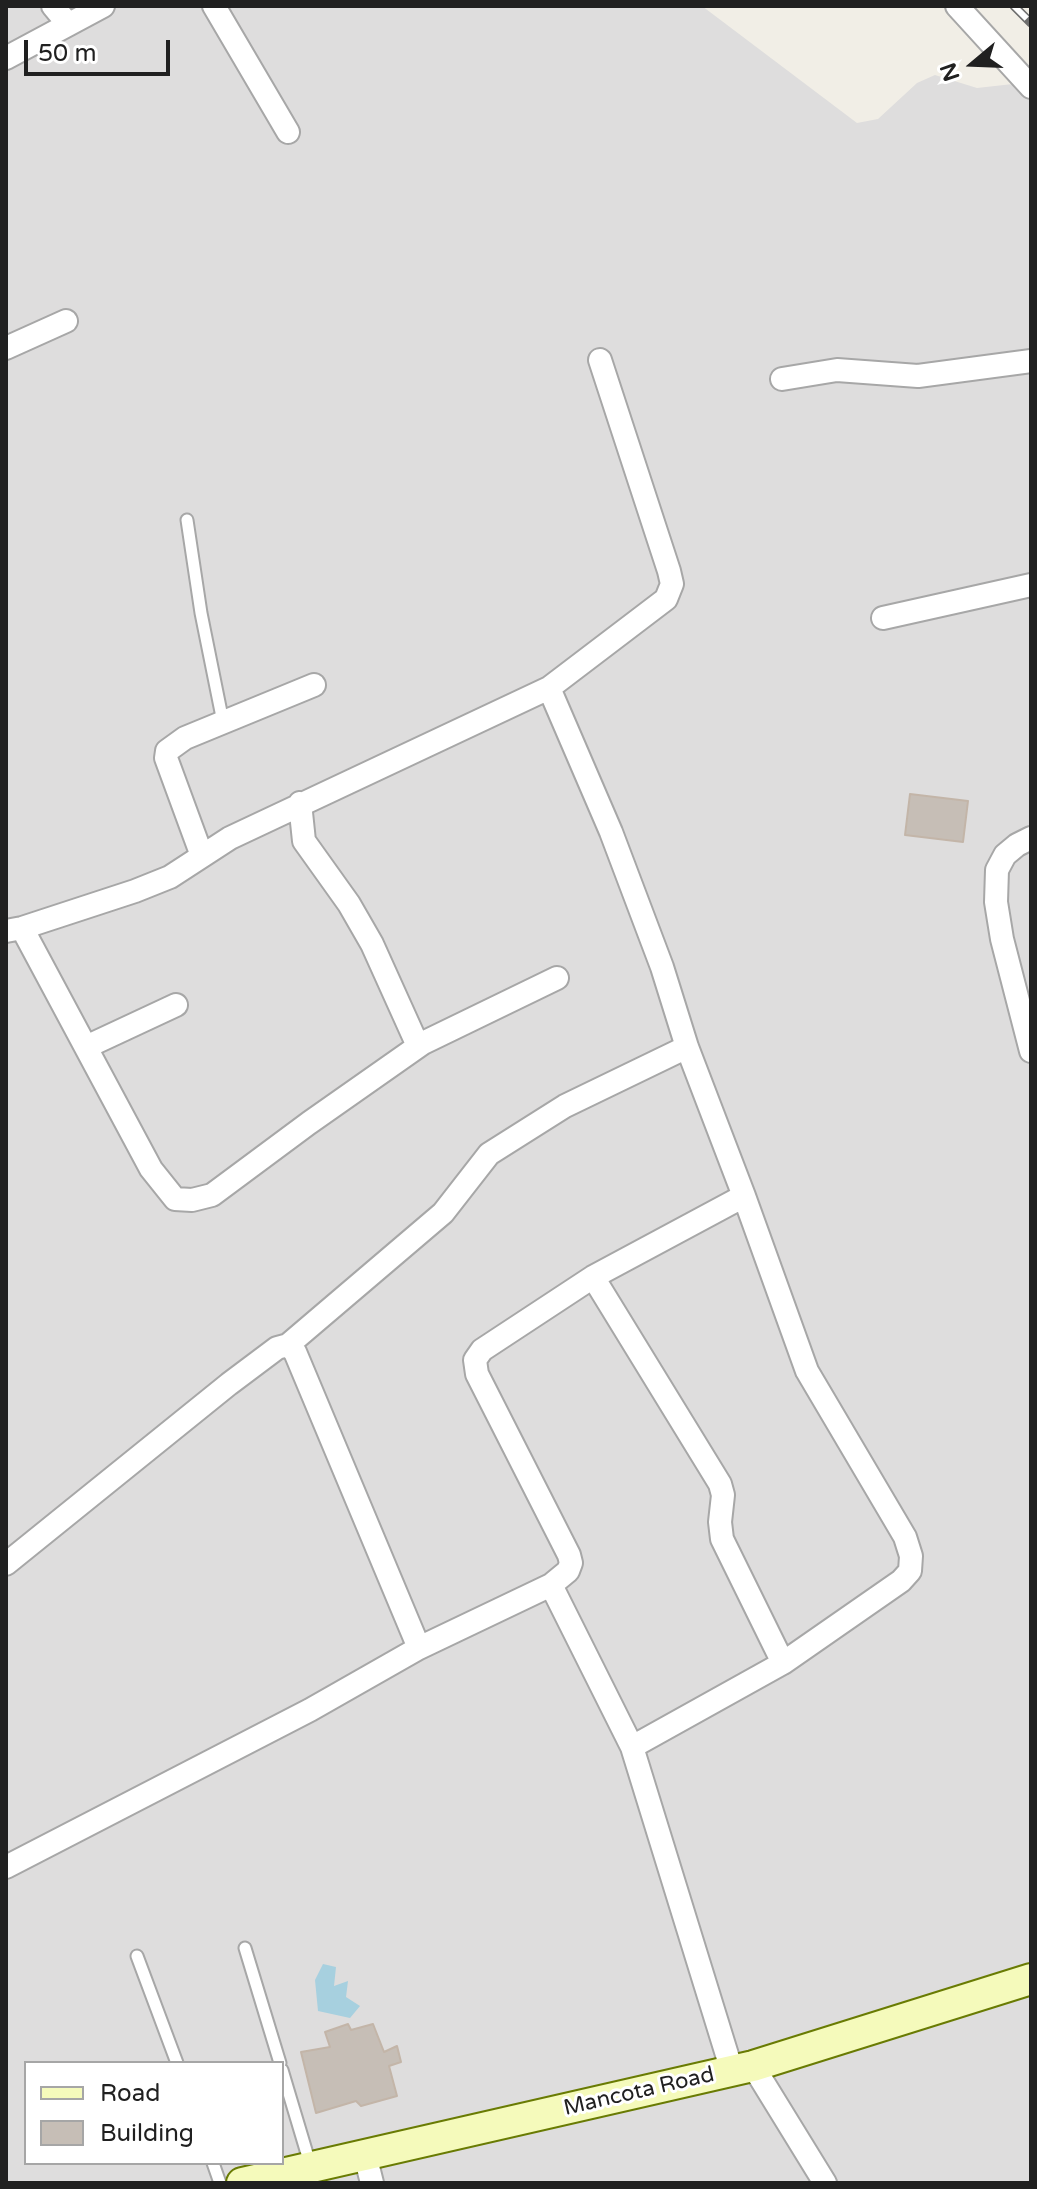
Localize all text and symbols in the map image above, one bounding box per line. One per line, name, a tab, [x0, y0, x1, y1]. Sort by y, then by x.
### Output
scale bar	[28, 24, 174, 74]
north arrow	[933, 24, 1013, 104]
text: 50 m	[38, 39, 96, 68]
text: N	[935, 59, 965, 84]
legend	[24, 2061, 284, 2165]
street label: Mancota Road	[561, 2062, 717, 2122]
text: Road	[100, 2079, 160, 2108]
text: Building	[100, 2119, 194, 2148]

